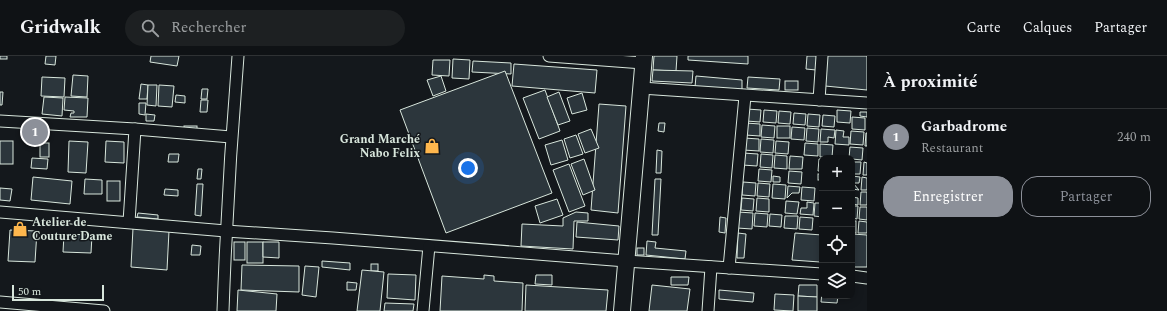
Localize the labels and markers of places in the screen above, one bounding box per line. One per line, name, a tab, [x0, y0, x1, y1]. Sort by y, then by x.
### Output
pin: 1	[22, 117, 48, 147]
place label: Grand Marché Nabo Felix	[340, 130, 420, 163]
shop icon: Grand Marché Nabo Felix	[423, 137, 441, 155]
place label: Atelier de Couture Dame	[32, 213, 113, 246]
shop icon: Atelier de Couture Dame	[11, 220, 29, 238]

